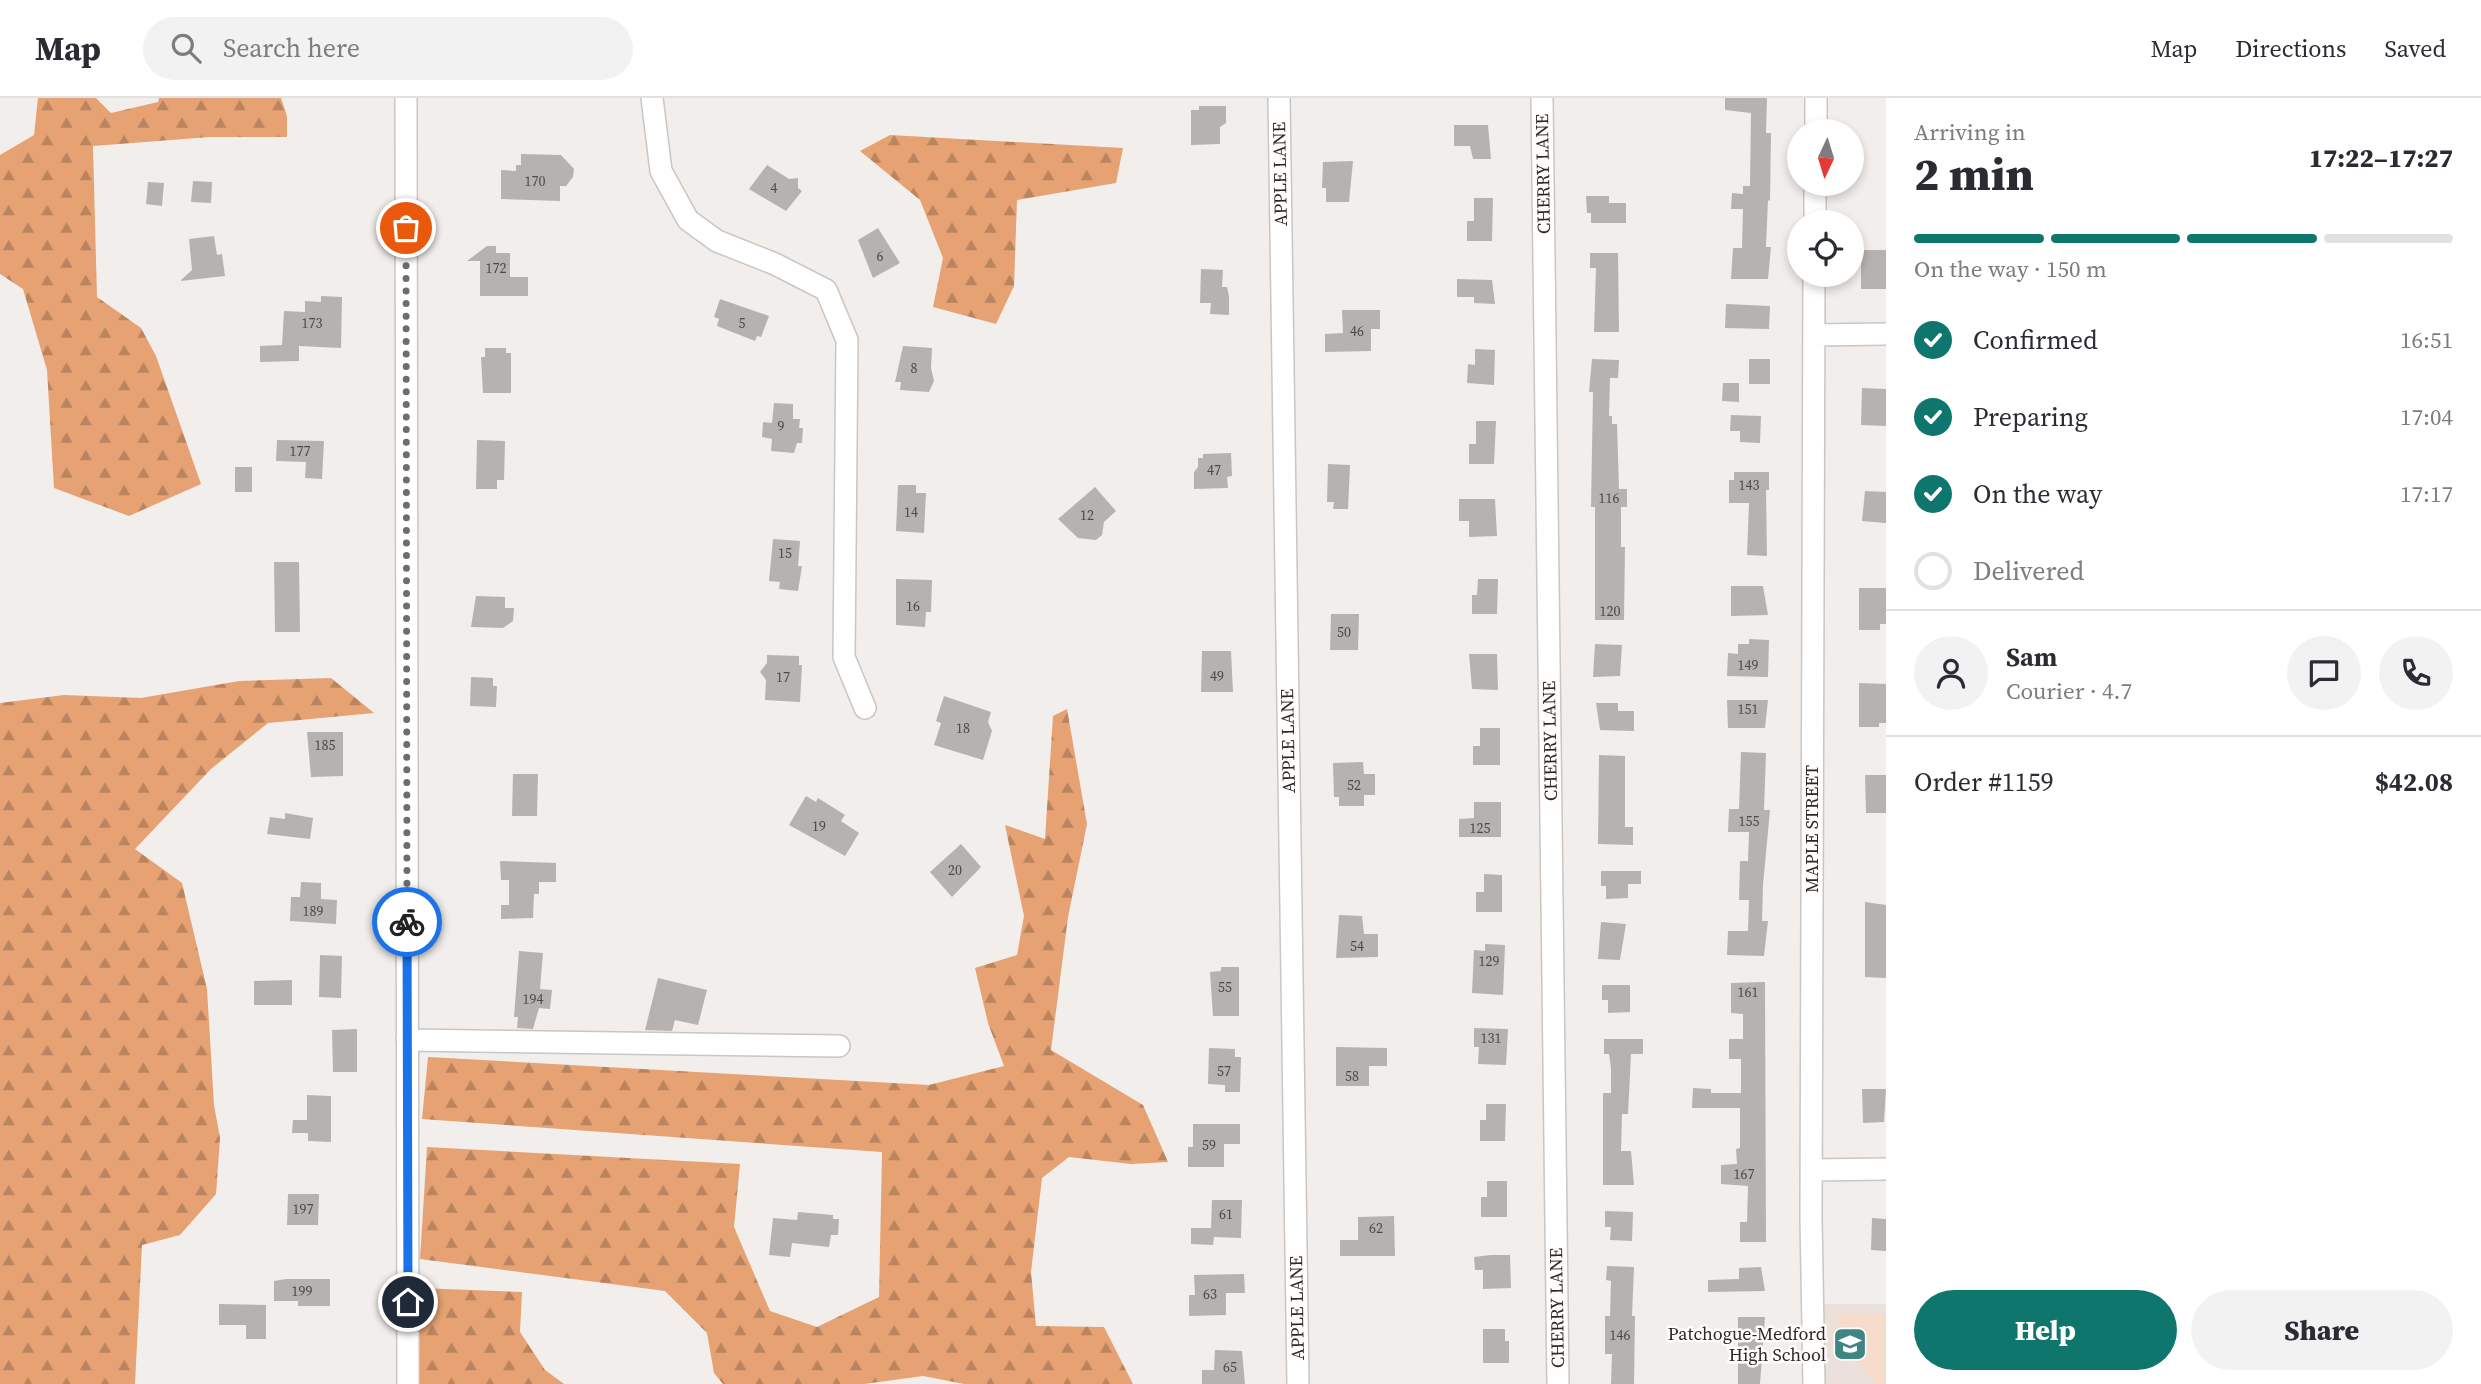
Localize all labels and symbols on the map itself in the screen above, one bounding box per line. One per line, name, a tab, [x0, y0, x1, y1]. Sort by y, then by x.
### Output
street label: CHERRY LANE	[1529, 113, 1556, 234]
north arrow	[1787, 119, 1864, 196]
street label: APPLE LANE	[1266, 121, 1293, 226]
house number: 170	[525, 171, 546, 191]
house number: 4	[771, 178, 778, 198]
pin	[376, 198, 436, 258]
house number: 6	[877, 246, 884, 266]
house number: 172	[486, 258, 507, 278]
house number: 173	[302, 313, 323, 333]
house number: 5	[739, 313, 746, 333]
house number: 46	[1350, 321, 1364, 341]
house number: 8	[911, 358, 918, 378]
house number: 9	[778, 416, 785, 436]
house number: 177	[290, 441, 311, 461]
house number: 47	[1207, 460, 1221, 480]
house number: 143	[1739, 475, 1760, 495]
house number: 116	[1599, 488, 1620, 508]
house number: 14	[904, 502, 918, 522]
house number: 12	[1080, 505, 1094, 525]
house number: 15	[778, 543, 792, 563]
house number: 16	[906, 596, 920, 616]
house number: 120	[1600, 601, 1621, 621]
house number: 50	[1337, 622, 1351, 642]
house number: 149	[1738, 655, 1759, 675]
house number: 49	[1210, 666, 1224, 686]
house number: 17	[776, 667, 790, 687]
street label: CHERRY LANE	[1536, 680, 1563, 801]
street label: APPLE LANE	[1274, 688, 1301, 793]
house number: 151	[1738, 699, 1759, 719]
house number: 18	[956, 718, 970, 738]
house number: 185	[315, 735, 336, 755]
street label: MAPLE STREET	[1799, 765, 1824, 893]
house number: 52	[1347, 775, 1361, 795]
house number: 155	[1739, 811, 1760, 831]
house number: 19	[812, 816, 826, 836]
house number: 125	[1470, 818, 1491, 838]
house number: 20	[948, 860, 962, 880]
courier	[372, 887, 442, 957]
house number: 189	[303, 901, 324, 921]
house number: 54	[1350, 936, 1364, 956]
house number: 129	[1479, 951, 1500, 971]
house number: 55	[1218, 977, 1232, 997]
house number: 161	[1738, 982, 1759, 1002]
house number: 194	[523, 989, 544, 1009]
house number: 131	[1481, 1028, 1502, 1048]
house number: 57	[1217, 1061, 1231, 1081]
house number: 58	[1345, 1066, 1359, 1086]
house number: 59	[1202, 1135, 1216, 1155]
house number: 167	[1734, 1164, 1755, 1184]
house number: 197	[293, 1199, 314, 1219]
house number: 61	[1219, 1204, 1233, 1224]
house number: 62	[1369, 1218, 1383, 1238]
street label: CHERRY LANE	[1543, 1247, 1570, 1368]
street label: APPLE LANE	[1283, 1255, 1310, 1360]
pin	[378, 1272, 438, 1332]
house number: 199	[292, 1281, 313, 1301]
house number: 63	[1203, 1284, 1217, 1304]
place label: Patchogue-Medford High School	[1668, 1321, 1826, 1367]
house number: 146	[1610, 1325, 1631, 1345]
school or university icon: Patchogue-Medford High School	[1831, 1325, 1869, 1363]
house number: 65	[1223, 1357, 1237, 1377]

